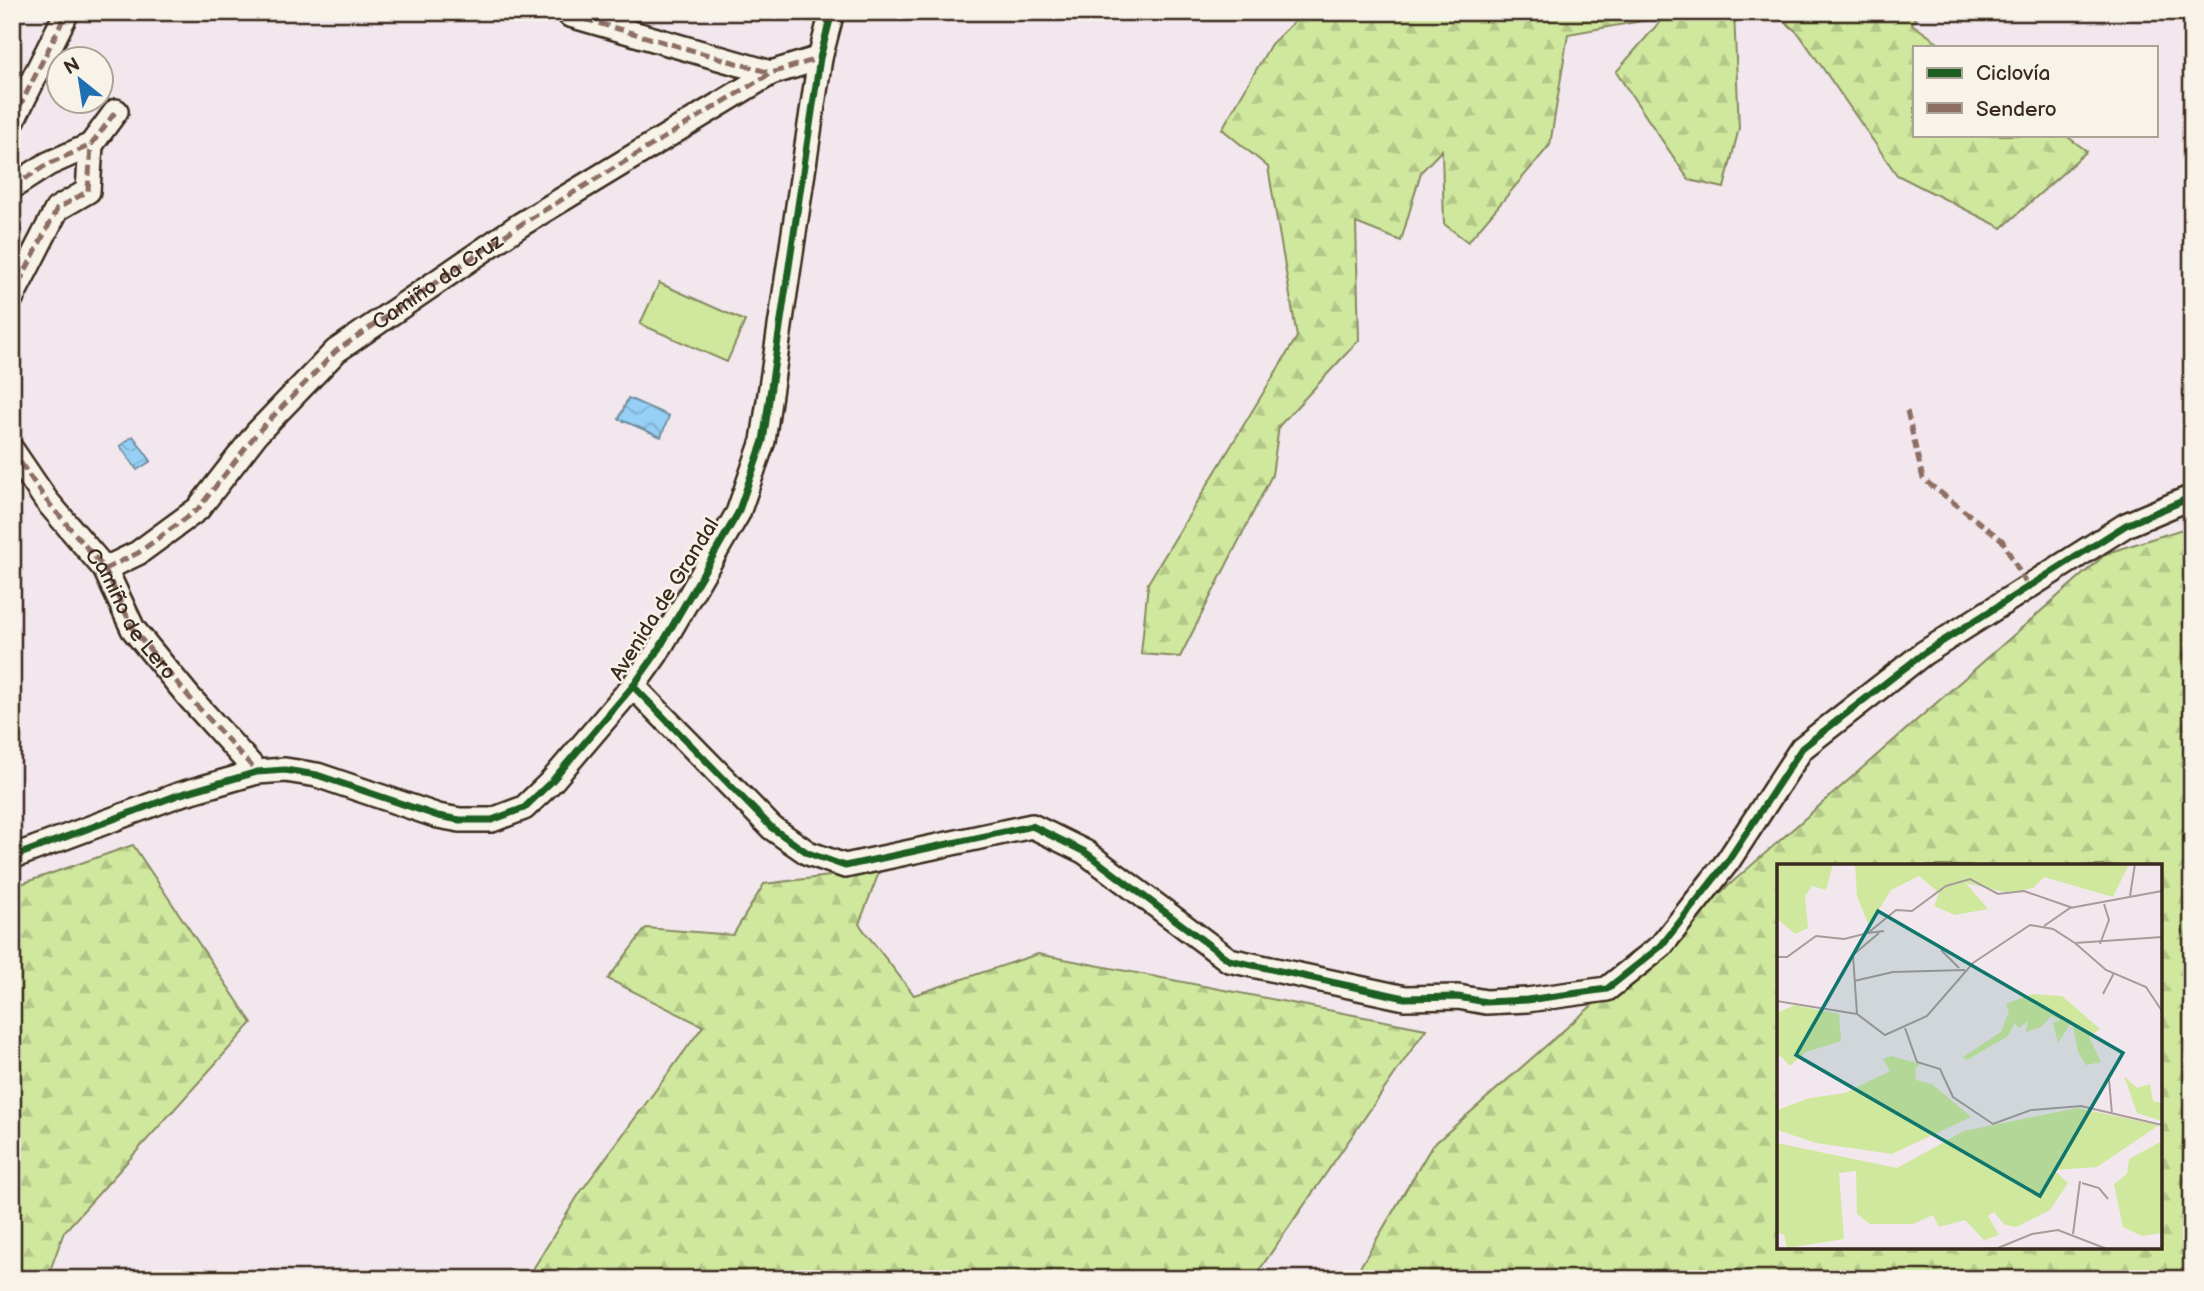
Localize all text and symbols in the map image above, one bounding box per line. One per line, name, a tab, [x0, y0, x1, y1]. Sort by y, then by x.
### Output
north arrow	[46, 46, 116, 116]
legend	[1913, 46, 2158, 136]
text: N	[60, 53, 84, 80]
text: Ciclovía	[1976, 61, 2050, 86]
text: Sendero	[1976, 97, 2057, 122]
street label: Camiño da Cruz	[368, 228, 508, 335]
street label: Avenida de Grandal	[604, 514, 724, 685]
street label: Camiño de Lero	[79, 543, 181, 685]
inset map	[1777, 864, 2162, 1249]

